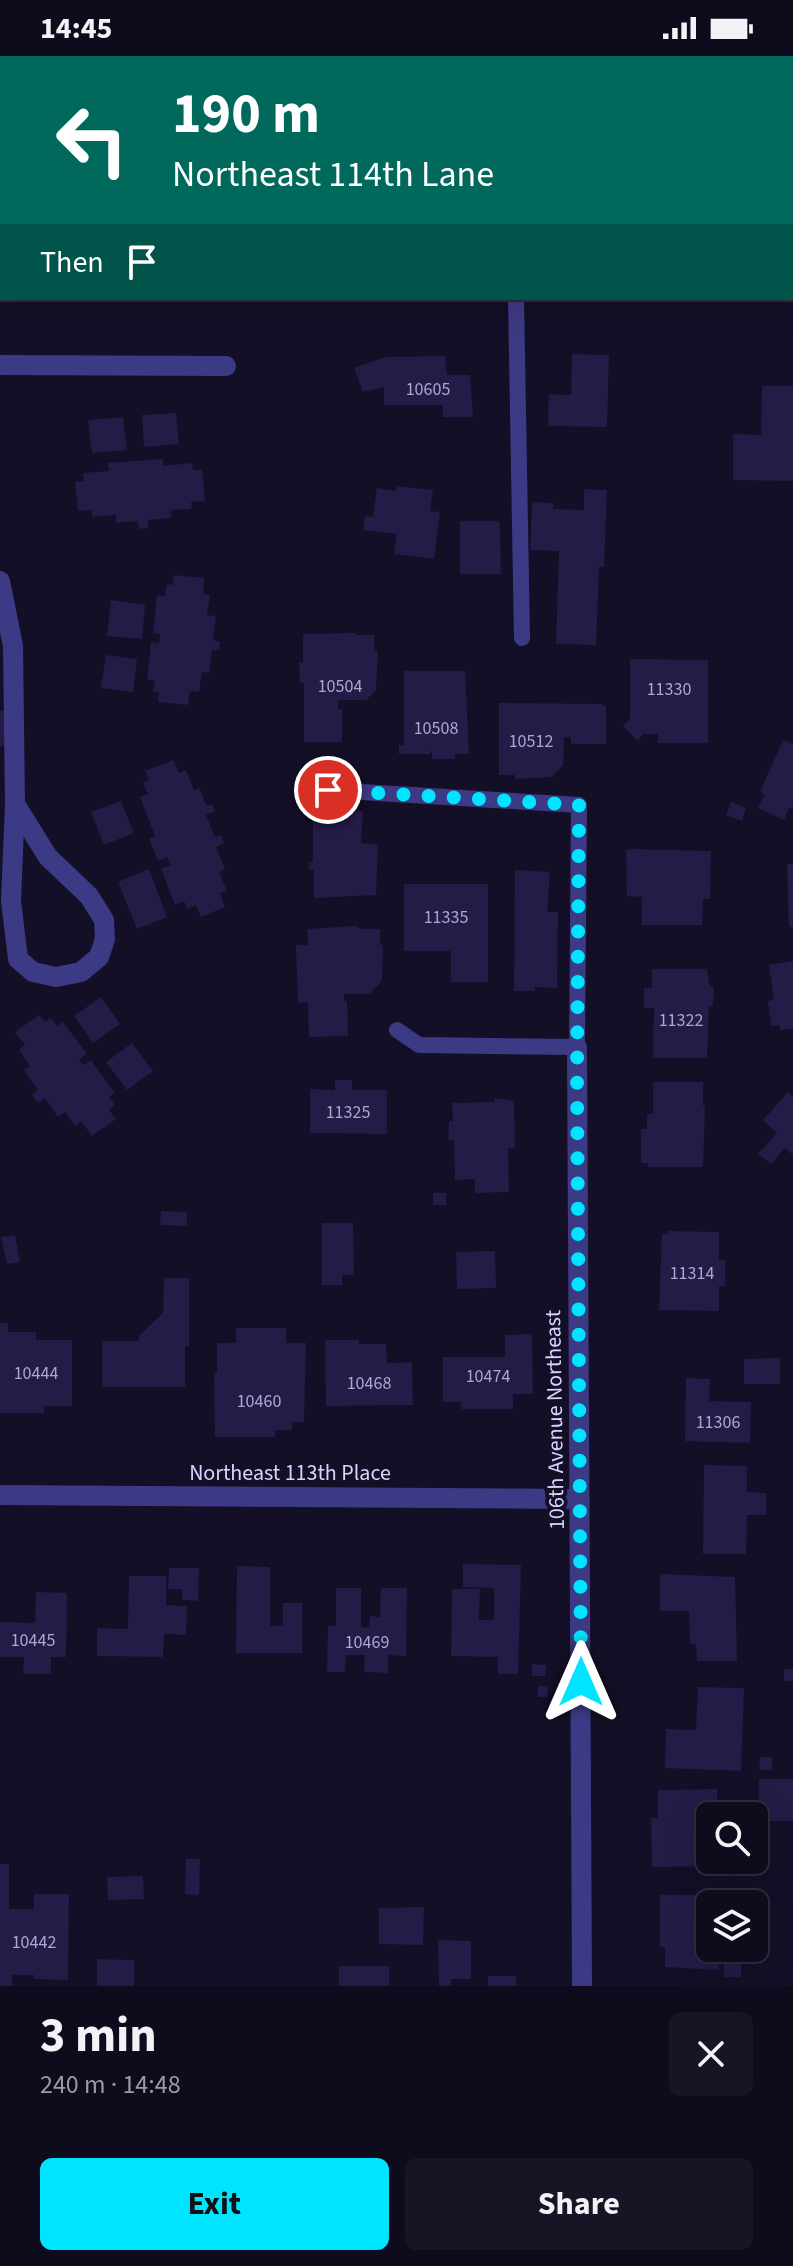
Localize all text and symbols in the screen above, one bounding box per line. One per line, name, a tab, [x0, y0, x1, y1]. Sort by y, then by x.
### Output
text: 14:45	[40, 7, 112, 50]
text: 190 m	[172, 75, 320, 154]
icon: left	[40, 88, 144, 192]
text: Northeast 114th Lane	[172, 149, 494, 200]
icon: arrive	[120, 240, 164, 284]
text: Then	[40, 241, 104, 284]
house number: 10605	[406, 377, 450, 402]
house number: 10504	[318, 674, 362, 699]
house number: 11330	[647, 677, 691, 702]
house number: 10508	[414, 716, 458, 741]
house number: 10512	[509, 729, 553, 754]
pin	[294, 756, 362, 824]
icon: arrive	[306, 768, 350, 812]
house number: 11335	[424, 905, 468, 930]
house number: 11322	[659, 1008, 703, 1033]
house number: 11325	[326, 1100, 370, 1125]
house number: 11314	[670, 1261, 714, 1286]
street label: 106th Avenue Northeast	[537, 1309, 573, 1530]
house number: 10444	[14, 1361, 58, 1386]
house number: 10474	[466, 1364, 510, 1389]
house number: 10468	[347, 1371, 391, 1396]
house number: 10460	[237, 1389, 281, 1414]
house number: 11306	[696, 1410, 740, 1435]
street label: Northeast 113th Place	[189, 1457, 391, 1489]
house number: 10445	[11, 1628, 55, 1653]
house number: 10469	[345, 1630, 389, 1655]
position arrow	[539, 1640, 623, 1724]
map controls	[696, 1802, 768, 1962]
button: search	[696, 1802, 768, 1874]
button: layers	[696, 1890, 768, 1962]
house number: 10442	[12, 1930, 56, 1955]
text: 3 min	[40, 2002, 157, 2070]
button: close	[669, 2012, 753, 2096]
text: 240 m · 14:48	[40, 2066, 181, 2103]
button: Exit	[40, 2158, 389, 2250]
button: Share	[405, 2158, 753, 2250]

